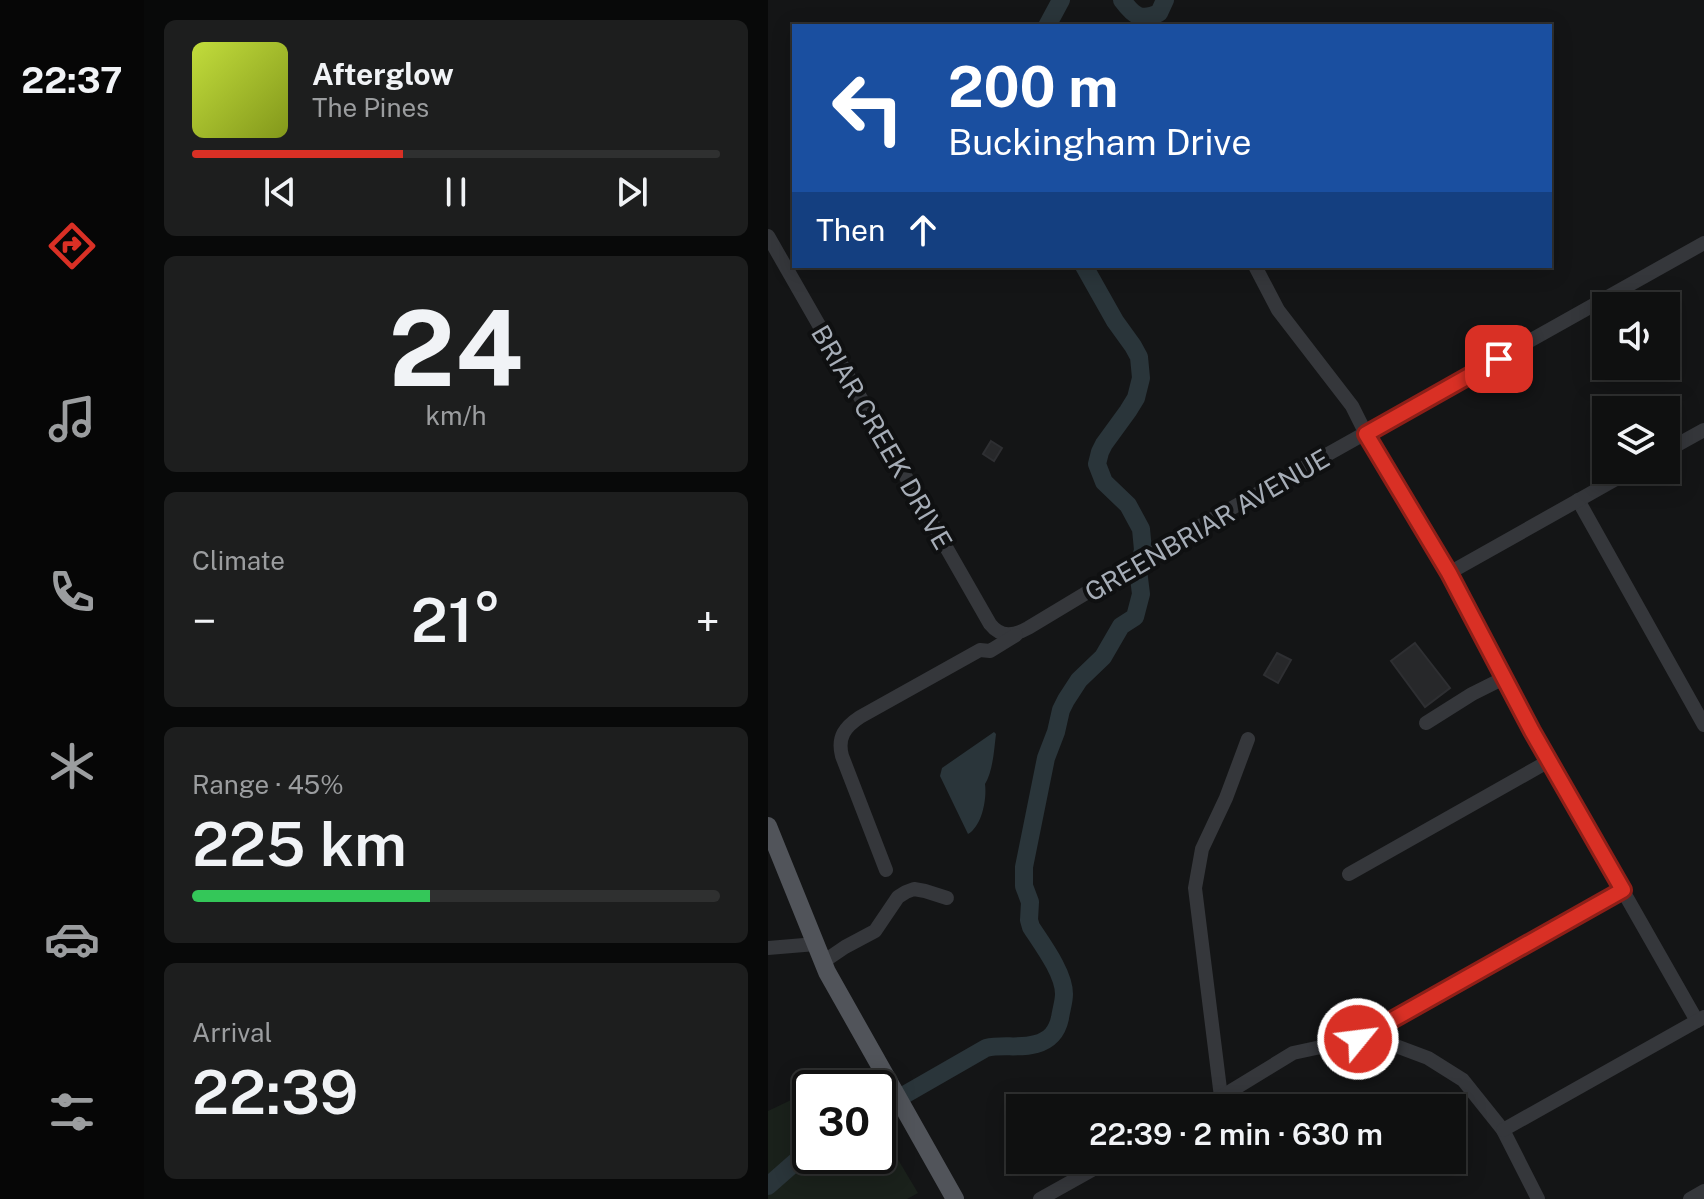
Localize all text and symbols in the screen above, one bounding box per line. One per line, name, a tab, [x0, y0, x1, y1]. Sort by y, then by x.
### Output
text: 200 m	[948, 54, 1118, 120]
text: Afterglow	[312, 56, 454, 92]
icon: left	[816, 56, 920, 160]
text: 22:37	[21, 59, 123, 101]
text: The Pines	[312, 92, 429, 123]
text: Buckingham Drive	[948, 121, 1252, 163]
icon: previous	[258, 170, 302, 214]
icon: pause	[434, 170, 478, 214]
icon: next	[610, 170, 654, 214]
icon: ahead	[901, 208, 945, 252]
text: Then	[816, 212, 885, 248]
icon: directions	[44, 218, 100, 274]
text: 24	[389, 287, 523, 409]
map controls	[1592, 292, 1680, 484]
button: sound	[1592, 292, 1680, 380]
street label: BRIAR CREEK DRIVE	[805, 319, 959, 555]
pin	[1465, 325, 1533, 393]
icon: arrive	[1477, 337, 1521, 381]
icon: music	[44, 391, 100, 447]
button: layers	[1592, 396, 1680, 484]
text: km/h	[425, 400, 487, 431]
street label: GREENBRIAR AVENUE	[1079, 442, 1335, 608]
text: Climate	[192, 545, 285, 576]
icon: phone	[44, 564, 100, 620]
text: 21°	[411, 585, 501, 656]
text: −	[192, 595, 216, 647]
text: +	[696, 595, 720, 647]
icon: climate	[44, 738, 100, 794]
text: Range · 45%	[192, 769, 344, 800]
text: 225 km	[192, 809, 407, 880]
icon: car	[44, 911, 100, 967]
position arrow	[1316, 997, 1400, 1081]
text: Arrival	[192, 1017, 272, 1048]
text: 22:39	[192, 1057, 358, 1128]
speed limit sign: 30	[792, 1070, 896, 1174]
icon: filters	[44, 1084, 100, 1140]
text: 22:39 · 2 min · 630 m	[1089, 1116, 1383, 1152]

